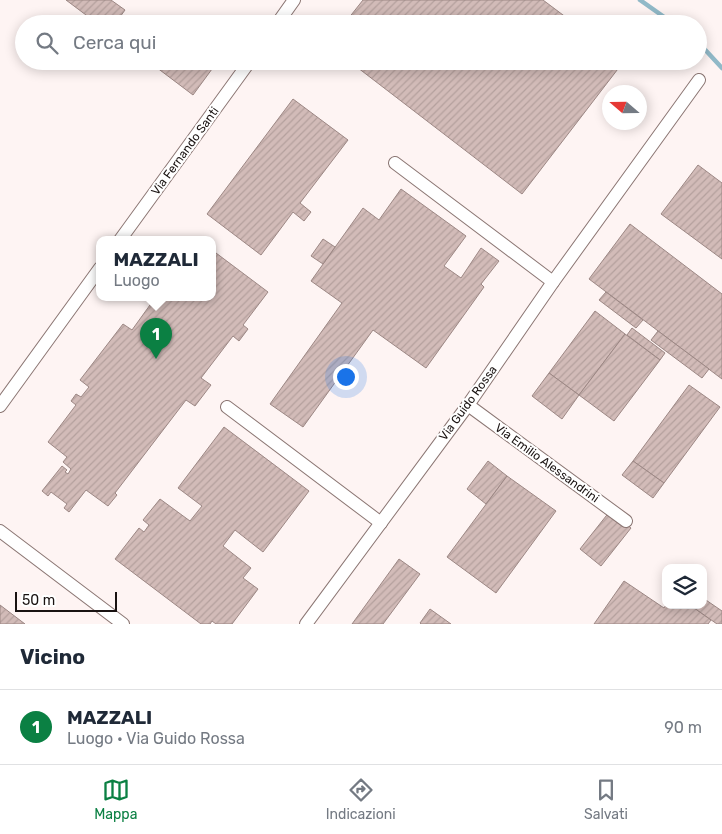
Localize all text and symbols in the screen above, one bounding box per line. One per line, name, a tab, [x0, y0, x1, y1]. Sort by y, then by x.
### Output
search box	[15, 15, 707, 70]
icon: search	[33, 29, 61, 57]
text: Cerca qui	[73, 31, 156, 54]
north arrow	[602, 85, 647, 130]
street label: Via Fernando Santi	[148, 104, 222, 198]
popup	[96, 236, 216, 301]
text: MAZZALI	[113, 248, 199, 271]
text: Luogo	[113, 271, 160, 290]
pin: 1	[140, 318, 172, 359]
street label: Via Guido Rossa	[436, 363, 500, 443]
your location	[333, 364, 359, 390]
street label: Via Emilio Alessandrini	[492, 421, 602, 505]
map controls	[662, 564, 707, 609]
button: layers	[662, 564, 707, 609]
scale bar	[15, 589, 118, 612]
text: 50 m	[22, 592, 55, 609]
text: Vicino	[20, 644, 85, 669]
text: MAZZALI	[67, 706, 152, 729]
text: 1	[32, 718, 40, 737]
text: 90 m	[664, 718, 702, 737]
text: Luogo · Via Guido Rossa	[67, 729, 245, 748]
tab: Mappa	[94, 776, 137, 823]
tab: Indicazioni	[326, 776, 396, 823]
tab: Salvati	[584, 776, 628, 823]

